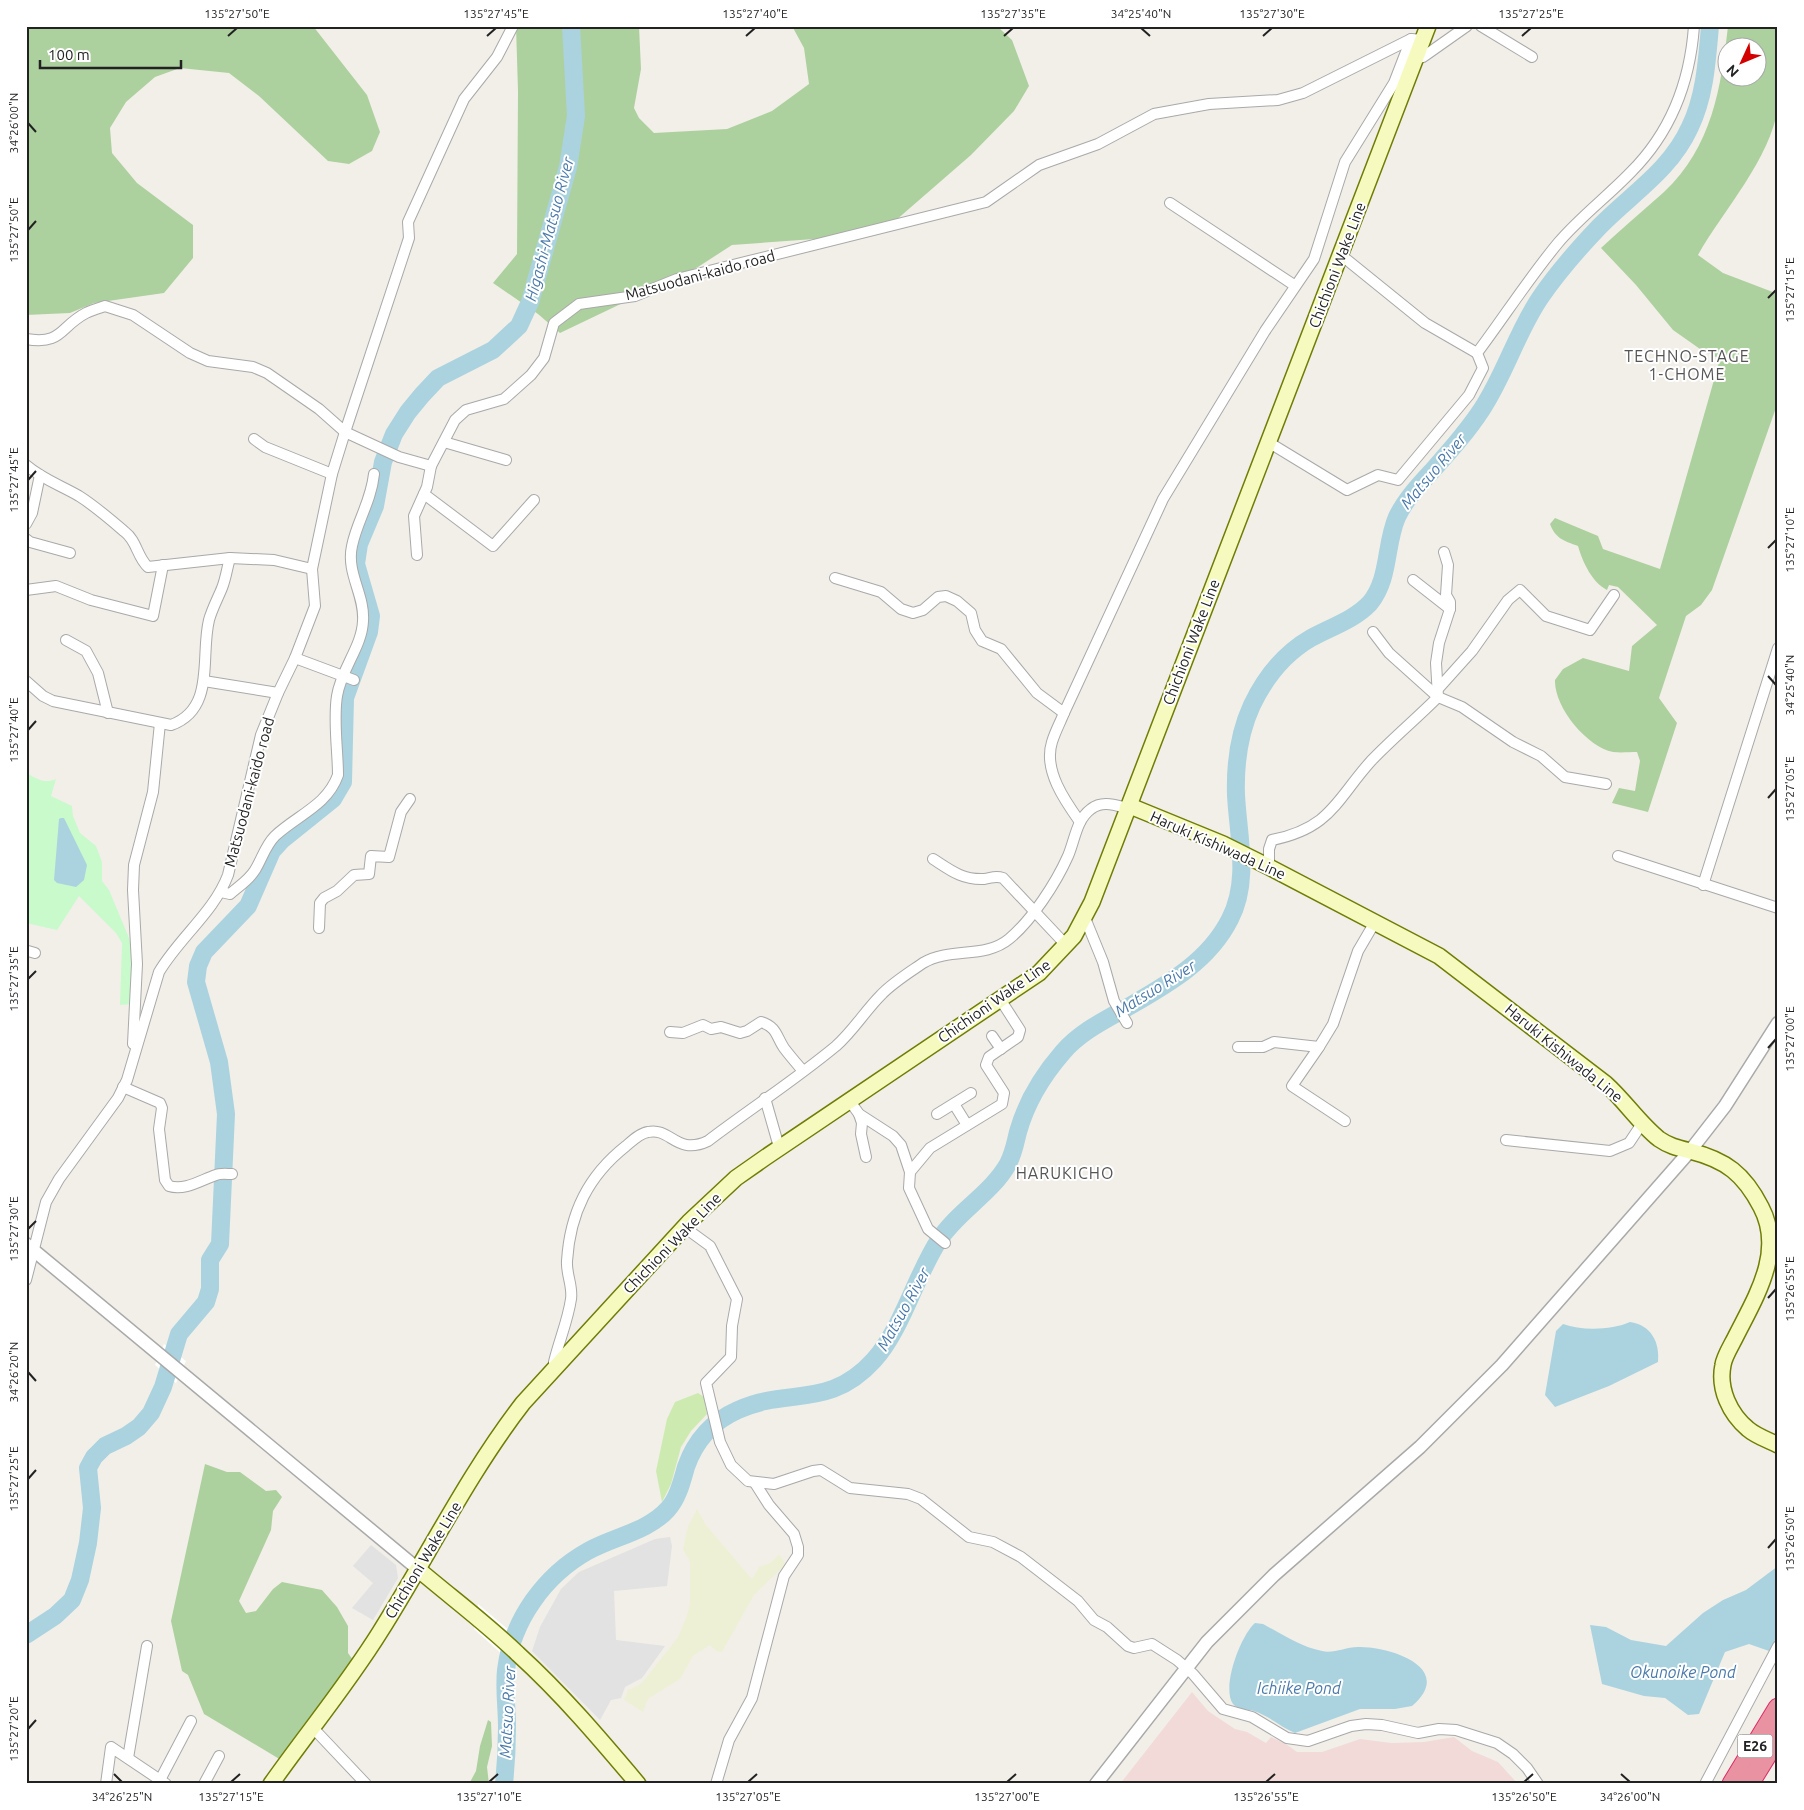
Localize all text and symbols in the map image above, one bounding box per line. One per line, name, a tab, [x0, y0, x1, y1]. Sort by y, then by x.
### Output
text: 135°27'50"E	[204, 7, 270, 20]
text: 135°27'45"E	[463, 7, 529, 20]
text: 135°27'40"E	[722, 7, 788, 20]
text: 135°27'35"E	[980, 7, 1046, 20]
text: 34°25'40"N	[1111, 7, 1171, 20]
text: 135°27'30"E	[1239, 7, 1305, 20]
text: 135°27'25"E	[1498, 7, 1564, 20]
scale bar	[40, 38, 181, 70]
north arrow	[1716, 38, 1766, 88]
text: 100 m	[48, 46, 90, 63]
text: N	[1723, 62, 1742, 80]
text: 34°26'00"N	[7, 93, 20, 153]
water label: Higashi-Matsuo River	[521, 154, 577, 303]
text: 135°27'50"E	[7, 197, 20, 263]
street label: Chichioni Wake Line	[1305, 200, 1369, 330]
street label: Matsuodani-kaido road	[623, 247, 777, 303]
text: 135°27'15"E	[1783, 257, 1796, 323]
district label: TECHNO-STAGE 1-CHOME	[1624, 347, 1750, 383]
water label: Matsuo River	[1397, 429, 1470, 512]
text: 135°27'45"E	[7, 447, 20, 513]
text: 135°27'10"E	[1783, 507, 1796, 573]
street label: Chichioni Wake Line	[1159, 577, 1223, 707]
text: 34°25'40"N	[1783, 655, 1796, 715]
text: 135°27'40"E	[7, 697, 20, 763]
street label: Matsuodani-kaido road	[221, 715, 277, 869]
text: 135°27'05"E	[1783, 756, 1796, 822]
street label: Haruki Kishiwada Line	[1148, 807, 1288, 883]
text: 135°27'35"E	[7, 946, 20, 1012]
street label: Chichioni Wake Line	[934, 956, 1054, 1046]
water label: Matsuo River	[1111, 956, 1199, 1020]
street label: Haruki Kishiwada Line	[1502, 1000, 1626, 1106]
text: 135°27'00"E	[1783, 1006, 1796, 1072]
district label: HARUKICHO	[1016, 1164, 1114, 1182]
street label: Chichioni Wake Line	[620, 1189, 724, 1297]
text: 135°27'30"E	[7, 1196, 20, 1262]
text: 135°26'55"E	[1783, 1256, 1796, 1322]
water label: Matsuo River	[873, 1264, 934, 1354]
text: 34°26'20"N	[7, 1342, 20, 1402]
text: 135°27'25"E	[7, 1446, 20, 1512]
street label: Chichioni Wake Line	[381, 1498, 465, 1622]
text: 135°26'50"E	[1783, 1506, 1796, 1572]
water label: Okunoike Pond	[1630, 1663, 1737, 1681]
water label: Matsuo River	[496, 1665, 518, 1758]
water label: Ichiike Pond	[1257, 1679, 1342, 1697]
text: 135°27'20"E	[7, 1696, 20, 1762]
road number: E26	[1738, 1734, 1772, 1758]
text: 34°26'25"N	[92, 1790, 152, 1803]
text: 135°27'15"E	[198, 1790, 264, 1803]
text: 135°27'10"E	[456, 1790, 522, 1803]
text: 135°27'05"E	[715, 1790, 781, 1803]
text: 135°27'00"E	[974, 1790, 1040, 1803]
text: 135°26'55"E	[1233, 1790, 1299, 1803]
text: 135°26'50"E	[1491, 1790, 1557, 1803]
text: 34°26'00"N	[1600, 1790, 1660, 1803]

